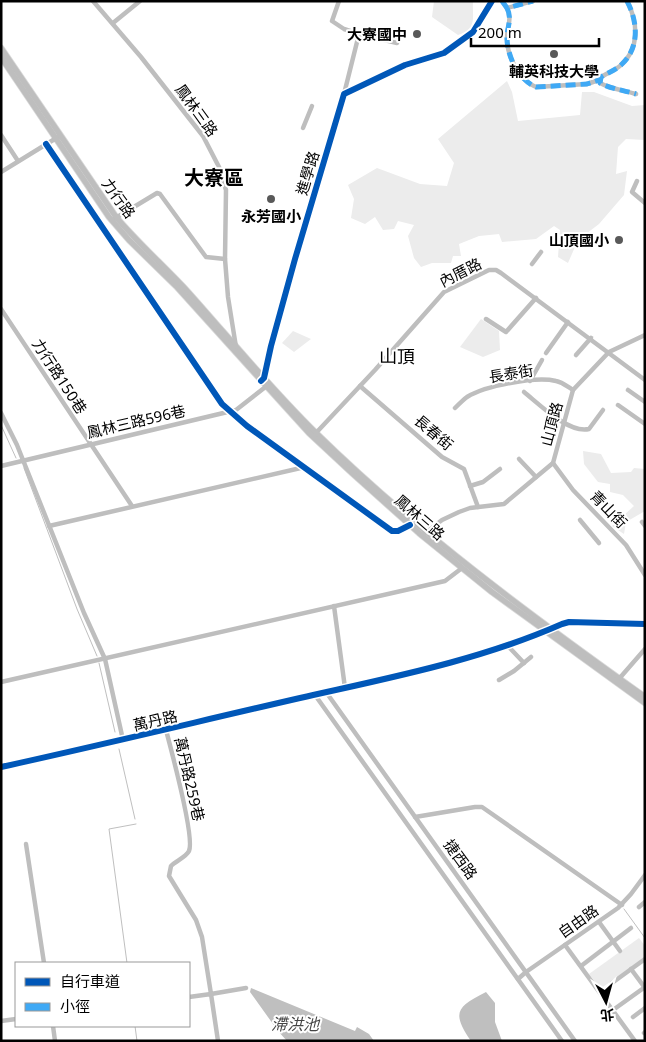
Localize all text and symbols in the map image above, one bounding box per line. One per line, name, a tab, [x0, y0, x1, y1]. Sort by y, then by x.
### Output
scale bar	[471, 15, 598, 47]
text: 200 m	[478, 22, 522, 42]
place label: 大寮國中	[347, 24, 407, 44]
marker: 大寮國中	[411, 28, 423, 40]
marker: 輔英科技大學	[548, 48, 560, 60]
place label: 輔英科技大學	[509, 61, 599, 81]
street label: 鳳林三路	[171, 80, 223, 140]
street label: 進學路	[291, 149, 323, 197]
district label: 大寮區	[184, 164, 244, 191]
street label: 力行路	[98, 174, 140, 222]
marker: 永芳國小	[265, 193, 277, 205]
place label: 永芳國小	[241, 206, 302, 226]
place label: 山頂國小	[549, 230, 610, 250]
marker: 山頂國小	[613, 234, 625, 246]
street label: 內厝路	[435, 253, 485, 291]
street label: 力行路150巷	[28, 335, 92, 417]
district label: 山頂	[379, 344, 415, 368]
street label: 長泰街	[487, 360, 535, 386]
street label: 鳳林三路596巷	[85, 400, 187, 442]
street label: 山頂路	[536, 400, 566, 448]
street label: 長春街	[410, 410, 458, 454]
street label: 青山街	[586, 486, 632, 532]
street label: 鳳林三路	[391, 490, 449, 544]
street label: 萬丹路	[131, 705, 179, 735]
street label: 萬丹路259巷	[171, 735, 209, 823]
street label: 捷西路	[440, 835, 482, 883]
street label: 自由路	[554, 900, 602, 942]
legend	[15, 962, 190, 1027]
text: 自行車道	[60, 971, 120, 991]
north arrow	[581, 977, 631, 1027]
text: 小徑	[60, 996, 90, 1016]
text: 北	[599, 1005, 615, 1026]
water label: 滯洪池	[271, 1013, 321, 1035]

